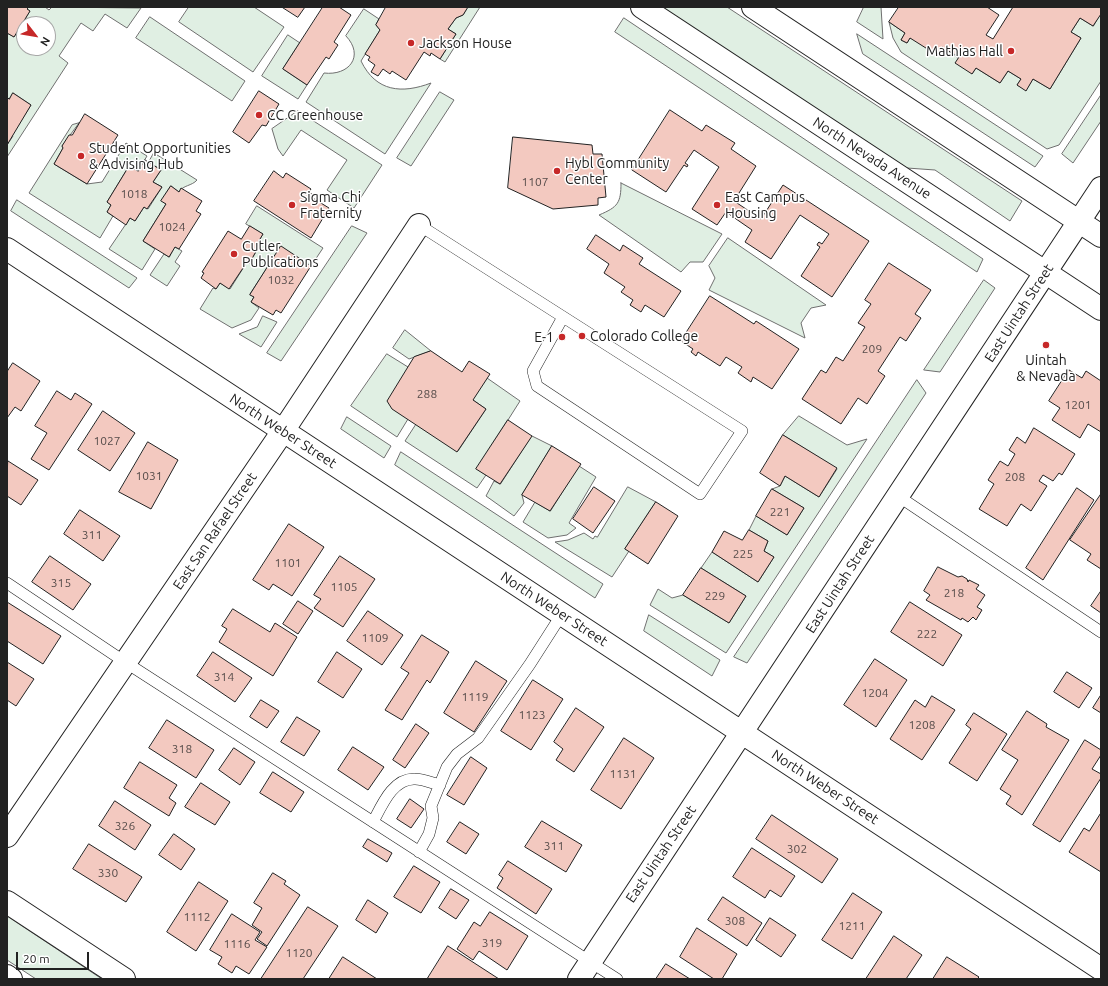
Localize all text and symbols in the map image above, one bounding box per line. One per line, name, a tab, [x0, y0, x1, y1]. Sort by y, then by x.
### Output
north arrow	[16, 16, 56, 56]
text: N	[38, 35, 53, 48]
place label: Jackson House	[419, 35, 512, 51]
marker: Jackson House	[406, 38, 416, 48]
place label: Mathias Hall	[926, 43, 1003, 59]
marker: Mathias Hall	[1006, 46, 1016, 56]
place label: CC Greenhouse	[267, 107, 363, 123]
marker: CC Greenhouse	[254, 110, 264, 120]
street label: North Nevada Avenue	[810, 113, 934, 203]
place label: Student Opportunities & Advising Hub	[89, 140, 231, 172]
marker: Student Opportunities & Advising Hub	[76, 151, 86, 161]
place label: Hybl Community Center	[565, 155, 669, 188]
marker: Hybl Community Center	[552, 166, 562, 176]
house number: 1107	[521, 175, 549, 189]
house number: 1018	[120, 187, 148, 201]
place label: Sigma Chi Fraternity	[300, 189, 362, 222]
place label: East Campus Housing	[725, 189, 805, 222]
marker: Sigma Chi Fraternity	[287, 200, 297, 210]
marker: East Campus Housing	[712, 200, 722, 210]
house number: 1024	[158, 220, 186, 234]
place label: Cutler Publications	[242, 238, 318, 270]
marker: Cutler Publications	[229, 249, 239, 259]
street label: East Uintah Street	[981, 261, 1057, 365]
house number: 1032	[267, 273, 295, 287]
place label: Colorado College	[590, 328, 698, 344]
place label: E-1	[534, 329, 554, 345]
marker: Colorado College	[577, 331, 587, 341]
marker: E-1	[557, 332, 567, 342]
marker: Uintah & Nevada	[1041, 340, 1051, 350]
house number: 209	[862, 342, 882, 356]
place label: Uintah & Nevada	[1016, 352, 1076, 384]
house number: 288	[417, 387, 437, 401]
street label: North Weber Street	[226, 390, 340, 472]
house number: 1201	[1064, 398, 1092, 412]
house number: 1027	[93, 434, 121, 448]
house number: 1031	[135, 469, 163, 483]
street label: East San Rafael Street	[170, 469, 260, 593]
house number: 208	[1005, 470, 1025, 484]
house number: 221	[770, 505, 790, 519]
house number: 311	[82, 528, 102, 542]
street label: East Uintah Street	[802, 532, 878, 636]
house number: 225	[733, 547, 753, 561]
house number: 1101	[274, 556, 302, 570]
street label: North Weber Street	[497, 568, 611, 650]
house number: 315	[51, 576, 71, 590]
house number: 1105	[330, 580, 358, 594]
house number: 218	[944, 586, 964, 600]
house number: 229	[705, 589, 725, 603]
house number: 222	[917, 627, 937, 641]
house number: 1109	[361, 631, 389, 645]
house number: 314	[214, 670, 234, 684]
house number: 1204	[861, 686, 889, 700]
house number: 1119	[461, 690, 489, 704]
house number: 1123	[518, 708, 546, 722]
house number: 1208	[908, 718, 936, 732]
house number: 318	[172, 742, 192, 756]
street label: North Weber Street	[768, 746, 882, 828]
house number: 1131	[609, 767, 637, 781]
street label: East Uintah Street	[622, 802, 700, 906]
house number: 326	[115, 819, 135, 833]
house number: 311	[544, 839, 564, 853]
house number: 302	[787, 842, 807, 856]
house number: 330	[98, 866, 118, 880]
house number: 1112	[183, 910, 211, 924]
house number: 308	[725, 914, 745, 928]
house number: 1211	[838, 919, 866, 933]
house number: 319	[482, 936, 502, 950]
house number: 1116	[223, 937, 251, 951]
scale bar	[18, 944, 91, 970]
house number: 1120	[285, 946, 313, 960]
text: 20 m	[23, 952, 50, 965]

